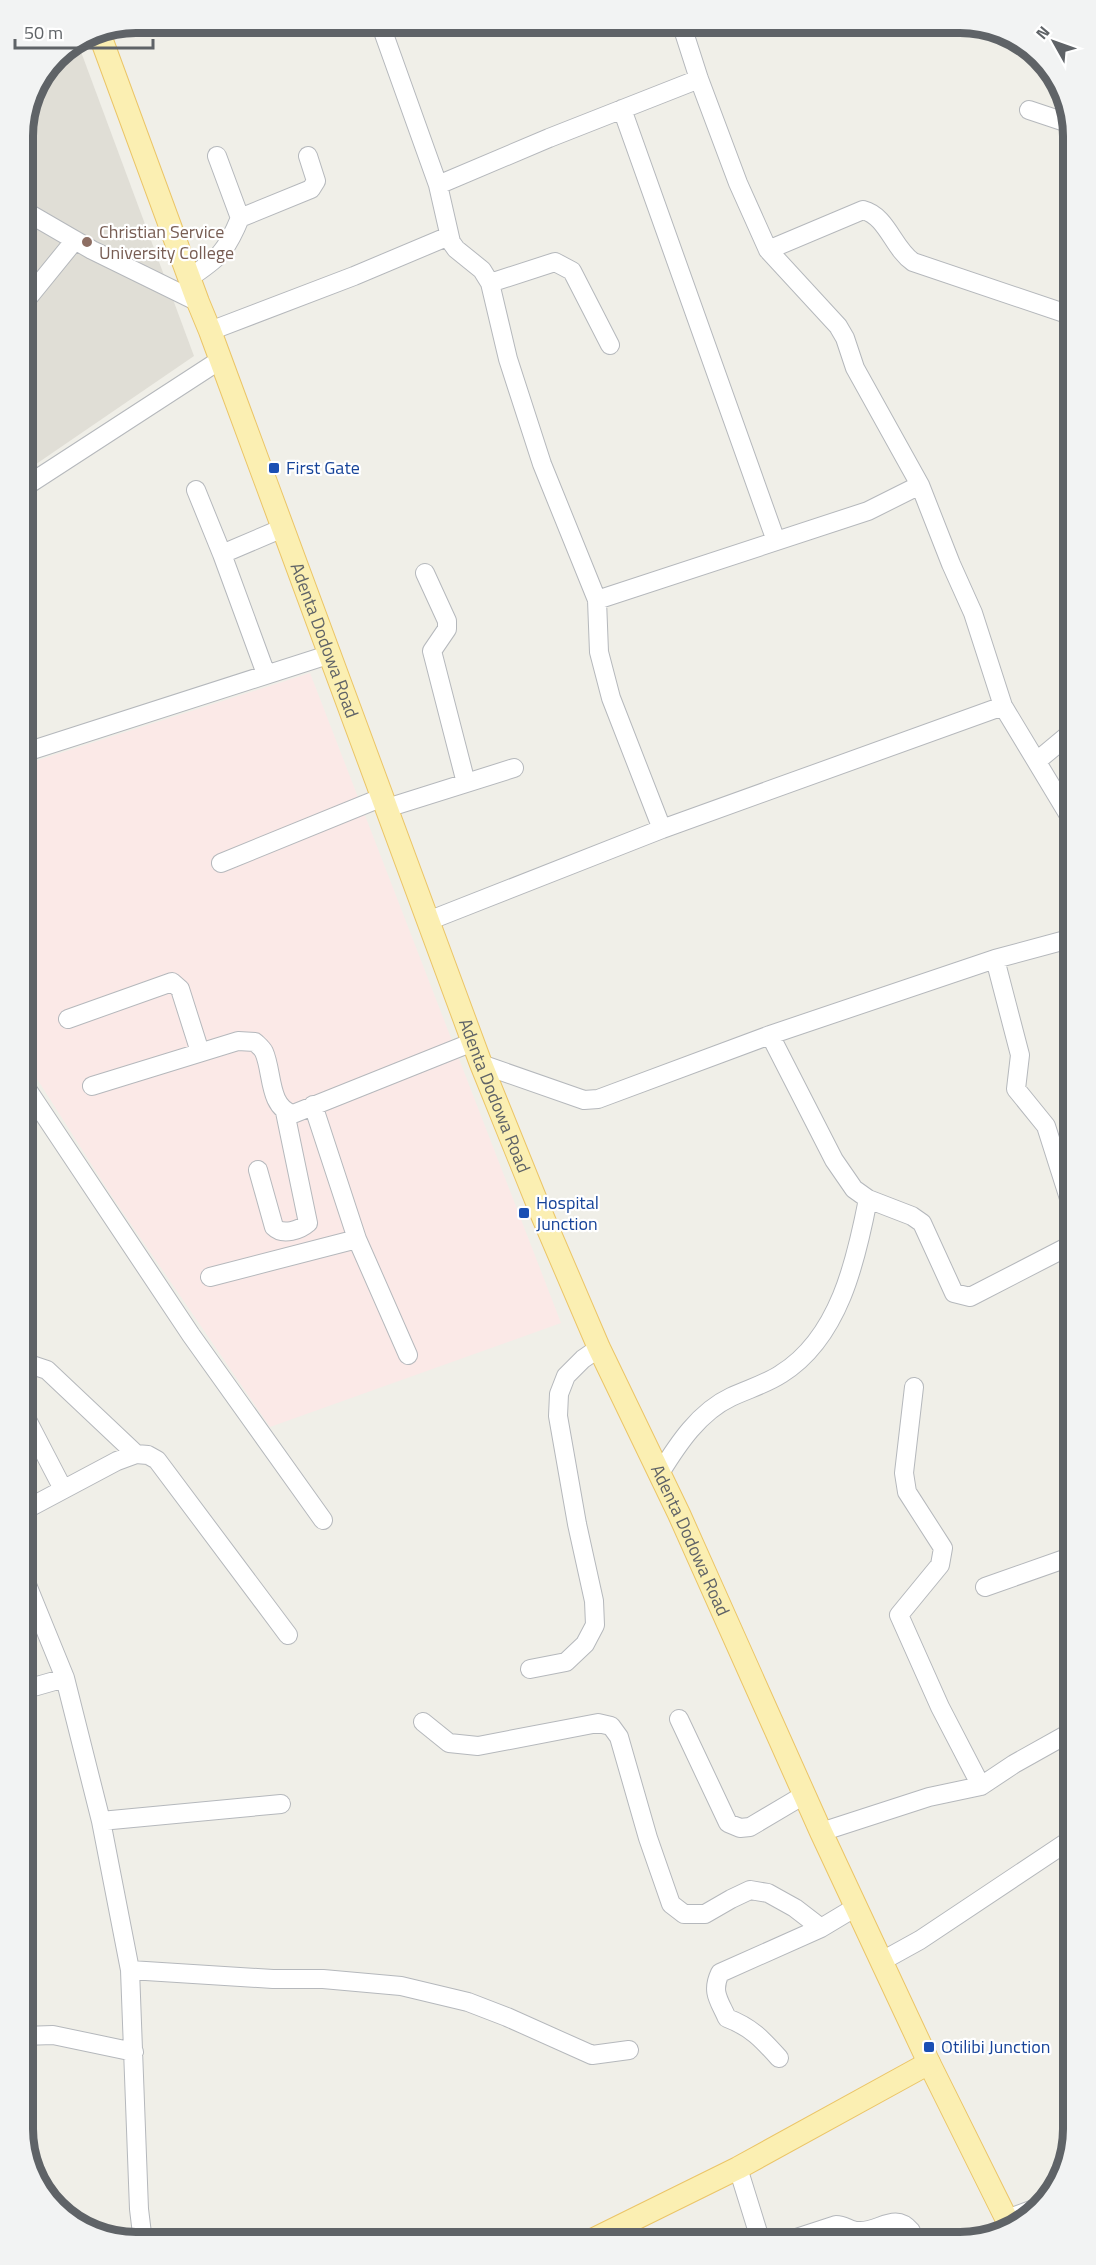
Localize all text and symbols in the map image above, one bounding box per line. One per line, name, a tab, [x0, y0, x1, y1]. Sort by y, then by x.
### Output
scale bar	[15, 12, 153, 50]
north arrow	[1024, 12, 1084, 72]
text: 50 m	[24, 19, 63, 46]
text: N	[1030, 20, 1055, 44]
place label: Christian Service University College	[99, 218, 234, 266]
marker: Christian Service University College	[80, 235, 94, 249]
place label: First Gate	[286, 454, 360, 481]
marker: First Gate	[267, 461, 281, 475]
street label: Adenta Dodowa Road	[284, 559, 366, 722]
street label: Adenta Dodowa Road	[452, 1014, 538, 1177]
place label: Hospital Junction	[536, 1189, 599, 1237]
marker: Hospital Junction	[517, 1206, 531, 1220]
street label: Adenta Dodowa Road	[644, 1460, 737, 1620]
place label: Otilibi Junction	[941, 2033, 1050, 2060]
marker: Otilibi Junction	[922, 2040, 936, 2054]

